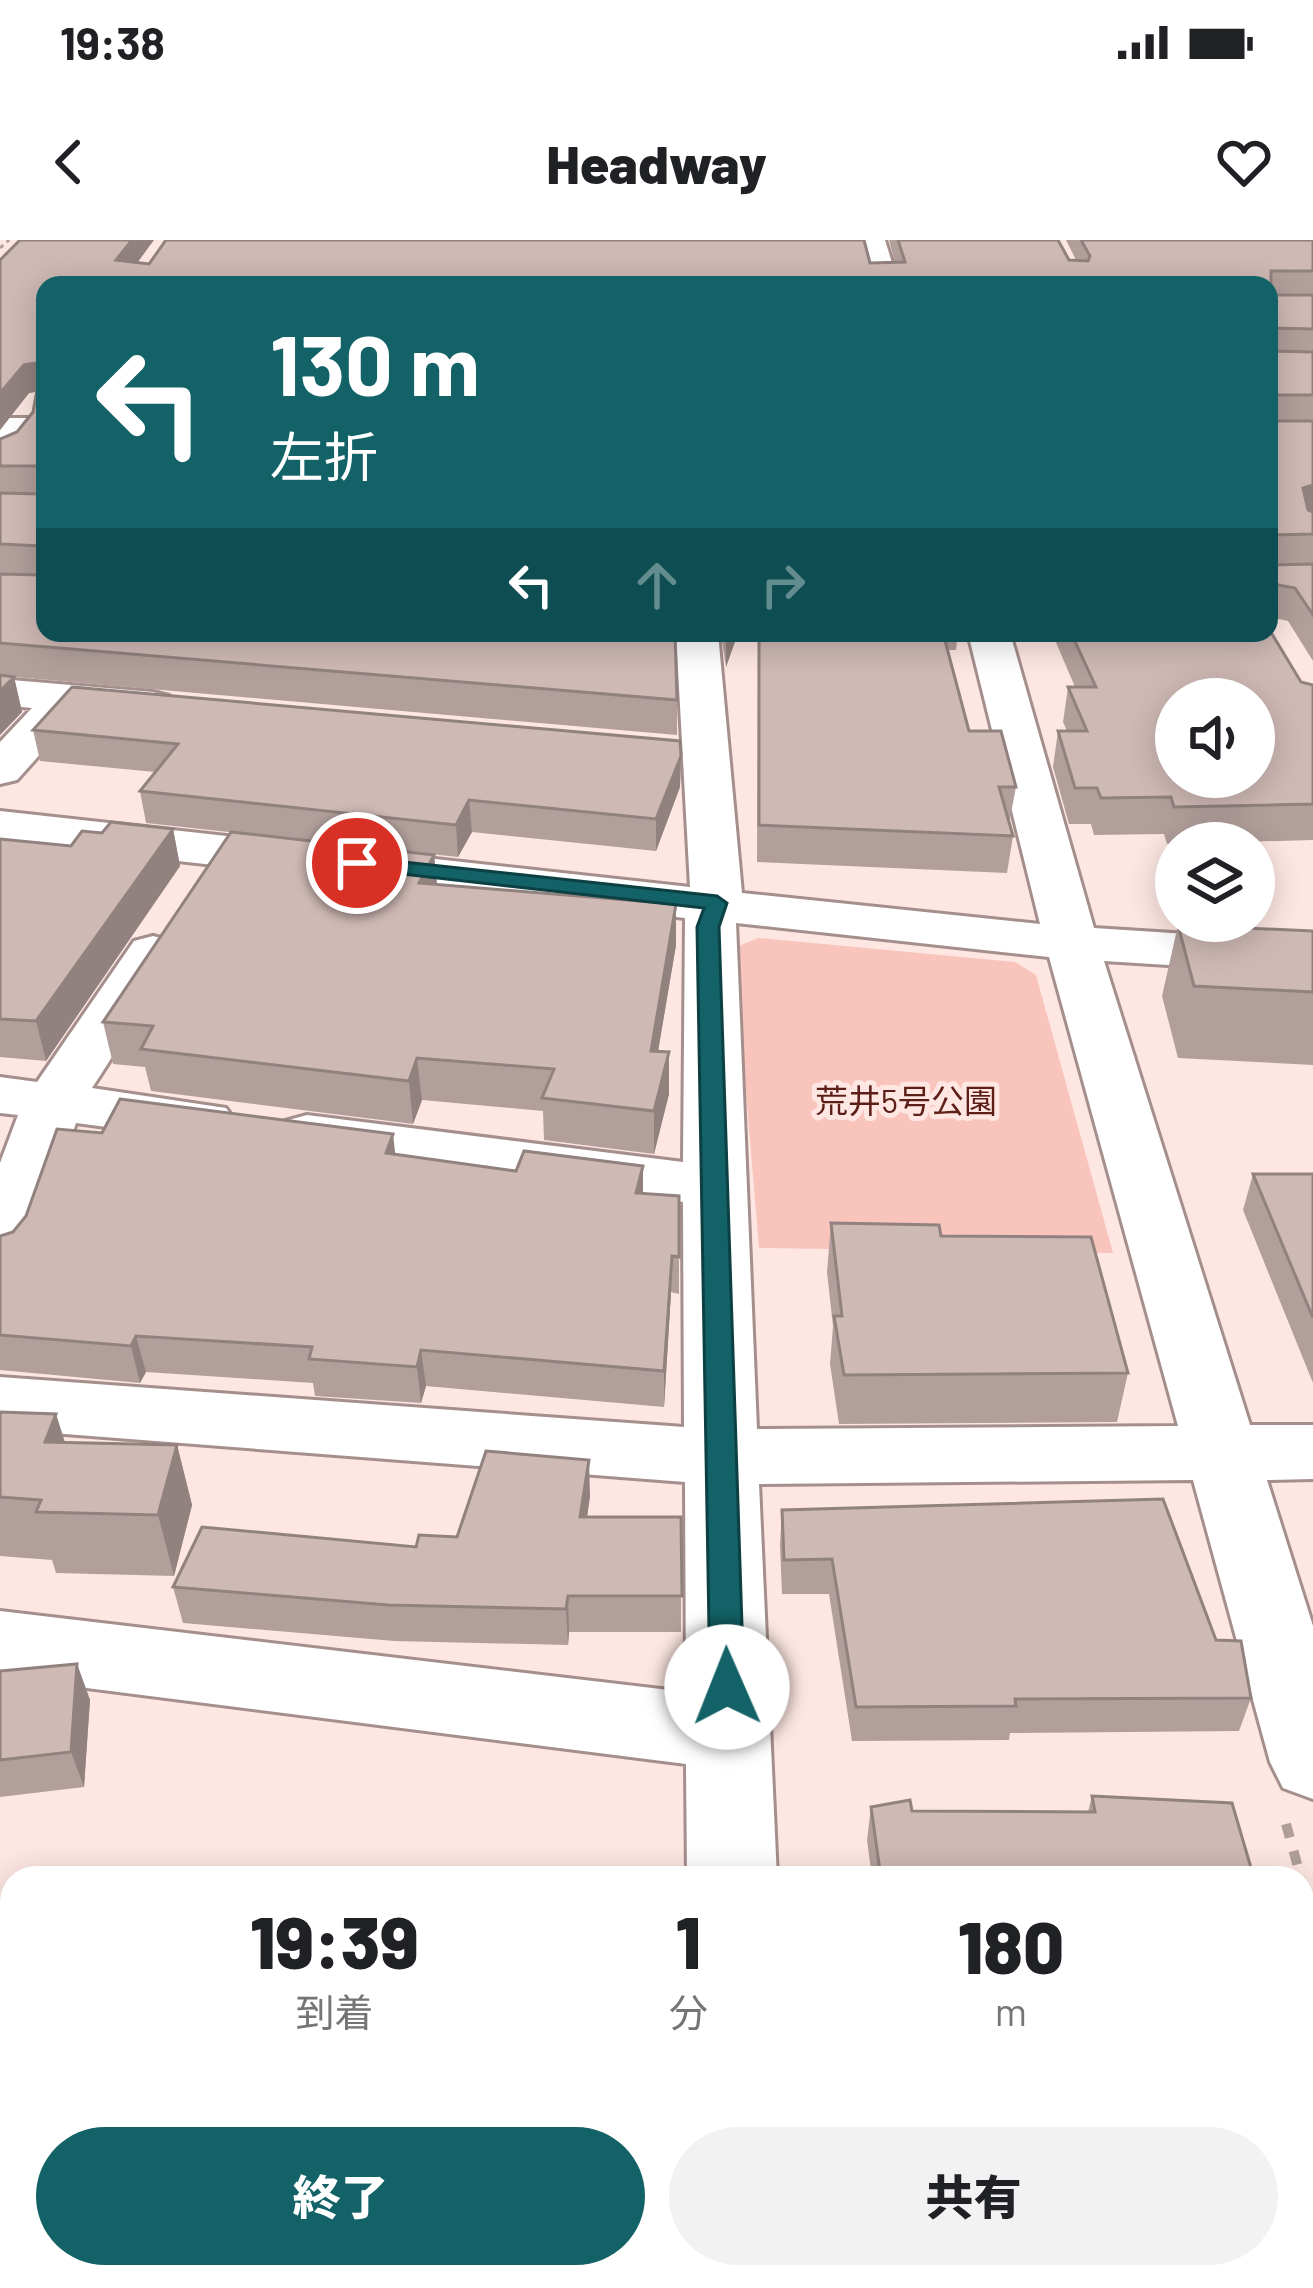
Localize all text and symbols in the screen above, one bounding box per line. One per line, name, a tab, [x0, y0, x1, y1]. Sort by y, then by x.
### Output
text: 19:38	[60, 15, 165, 69]
icon: back	[36, 129, 102, 195]
icon: heart	[1211, 129, 1277, 195]
text: Headway	[546, 130, 767, 195]
text: 130 m	[270, 312, 480, 413]
icon: left	[72, 324, 228, 480]
text: 左折	[270, 423, 378, 488]
icon: left	[498, 552, 564, 618]
icon: ahead	[624, 552, 690, 618]
icon: right	[750, 552, 816, 618]
map controls	[1155, 678, 1275, 942]
button: sound	[1155, 678, 1275, 798]
pin	[306, 812, 408, 914]
button: layers	[1155, 822, 1275, 942]
icon: arrive	[324, 830, 390, 896]
park label: 荒井5号公園	[815, 1080, 997, 1120]
position arrow	[664, 1624, 790, 1750]
text: 19:39	[250, 1897, 419, 1983]
text: 1	[676, 1897, 701, 1983]
text: 180	[958, 1902, 1064, 1988]
text: m	[995, 1987, 1027, 2034]
text: 到着	[295, 1988, 373, 2035]
text: 分	[669, 1988, 708, 2035]
button: 終了	[36, 2127, 645, 2265]
button: 共有	[669, 2127, 1278, 2265]

